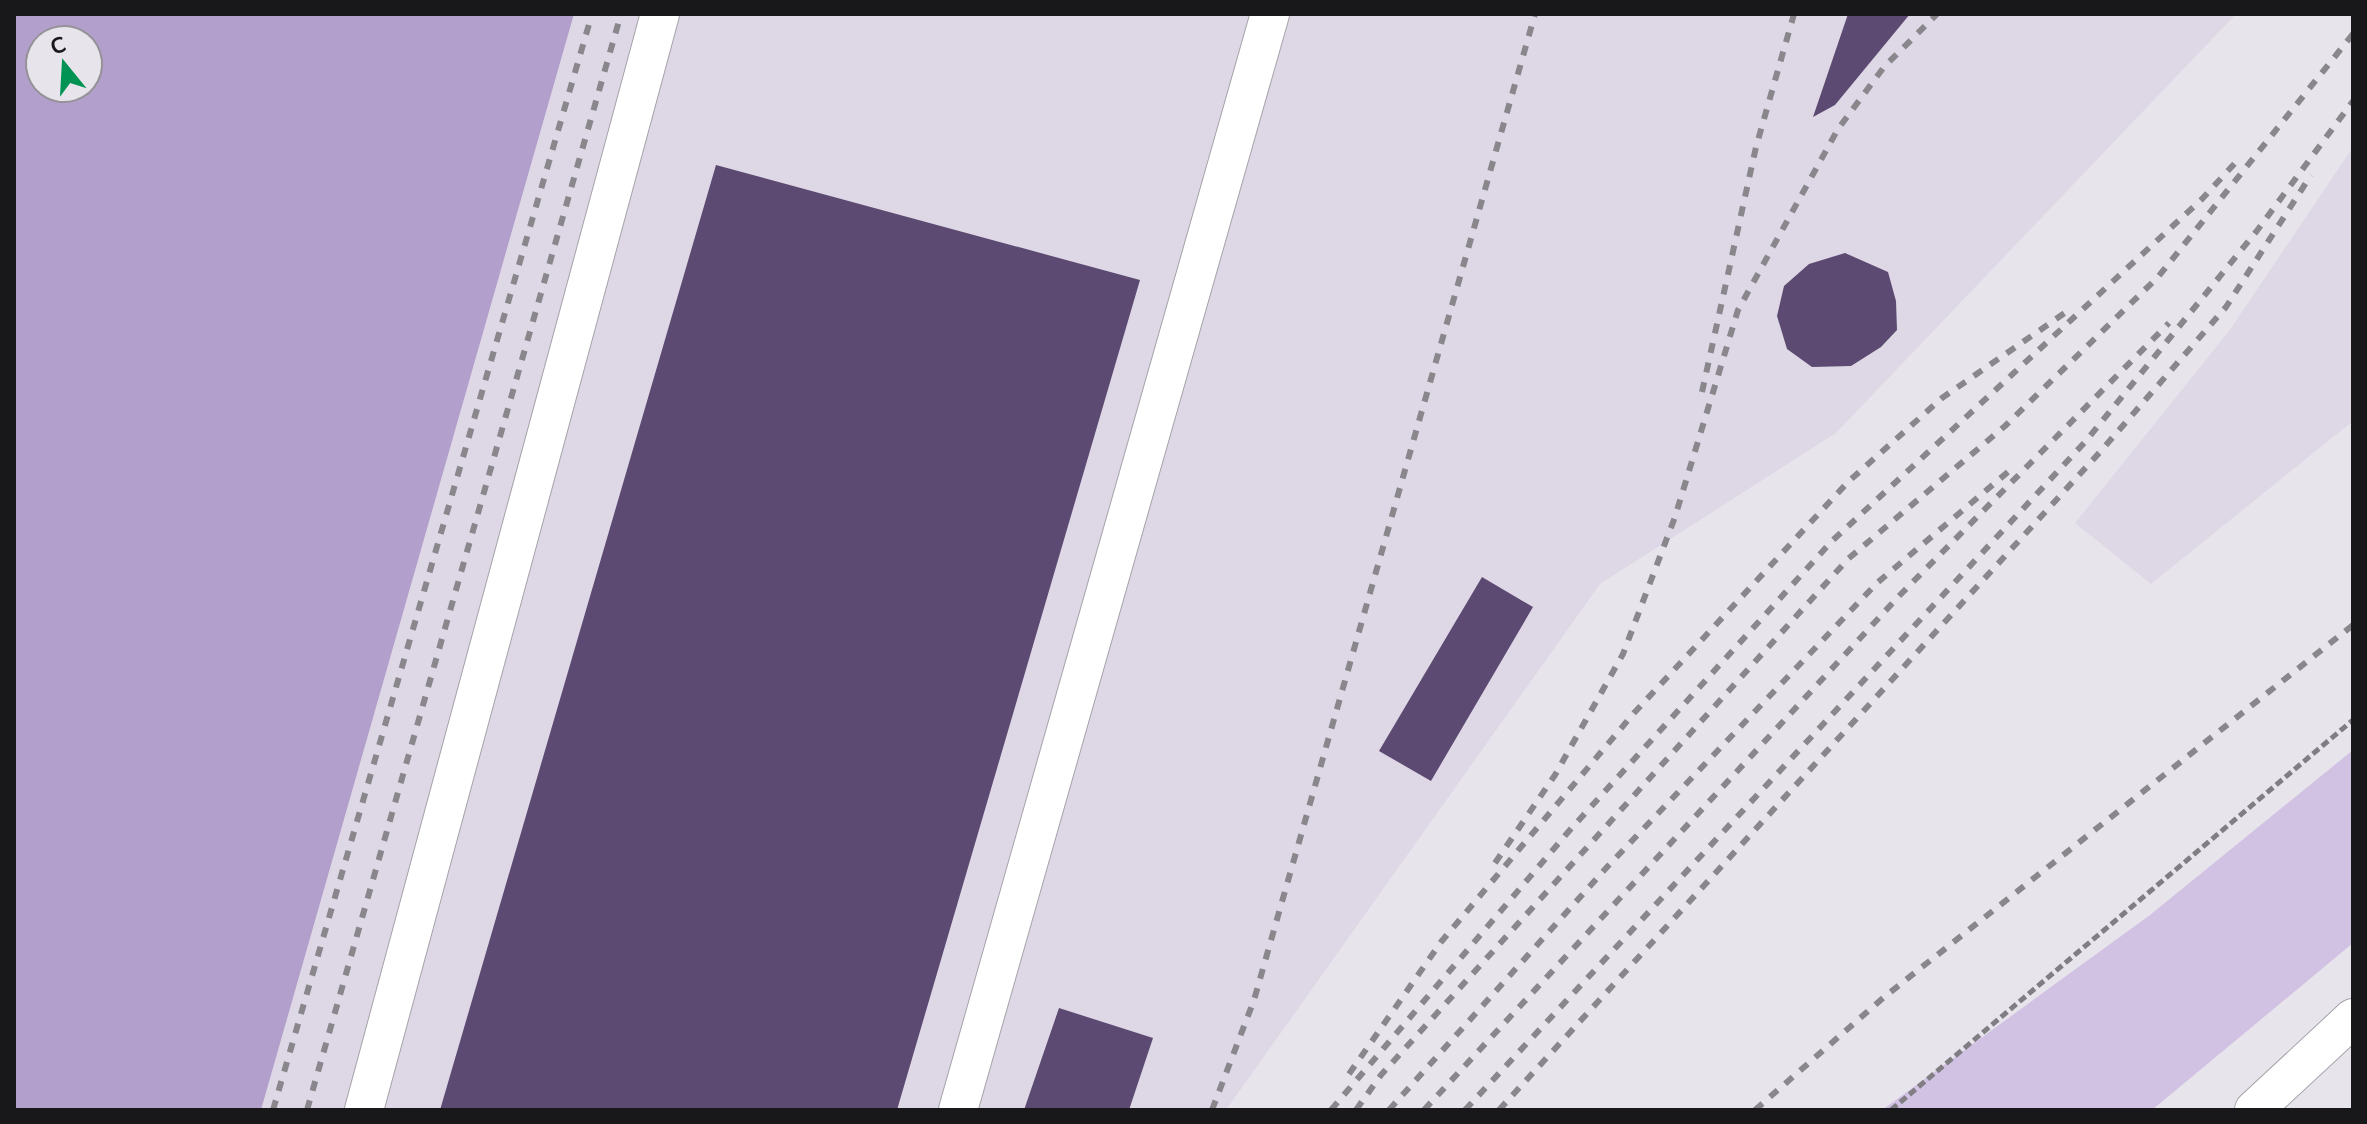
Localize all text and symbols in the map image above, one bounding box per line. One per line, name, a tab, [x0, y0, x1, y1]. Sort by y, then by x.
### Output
north arrow	[24, 24, 104, 104]
text: С	[46, 29, 69, 61]

